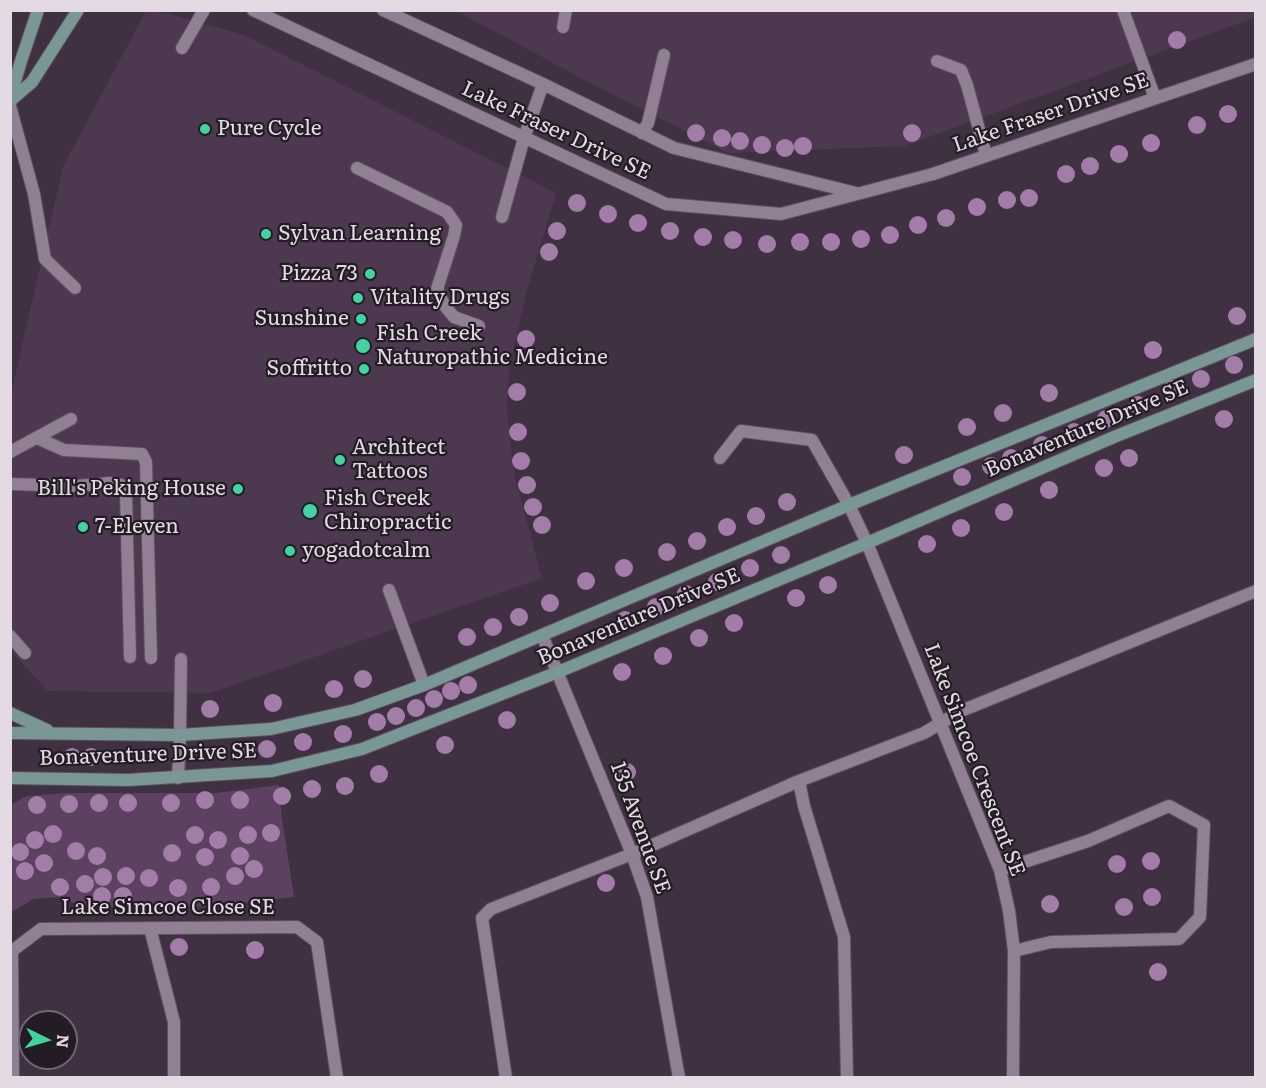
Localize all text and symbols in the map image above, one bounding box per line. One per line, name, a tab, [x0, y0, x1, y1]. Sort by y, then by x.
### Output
street label: Lake Fraser Drive SE	[950, 68, 1152, 158]
street label: Lake Fraser Drive SE	[458, 76, 654, 186]
place label: Pure Cycle	[217, 116, 322, 142]
marker: Pure Cycle	[198, 122, 212, 136]
place label: Sylvan Learning	[278, 221, 441, 247]
marker: Sylvan Learning	[259, 227, 273, 241]
place label: Pizza 73	[281, 261, 358, 287]
marker: Pizza 73	[363, 267, 377, 281]
place label: Vitality Drugs	[370, 285, 509, 311]
marker: Vitality Drugs	[351, 291, 365, 305]
place label: Sunshine	[255, 306, 349, 332]
marker: Sunshine	[354, 312, 368, 326]
place label: Fish Creek Naturopathic Medicine	[376, 321, 608, 371]
marker: Fish Creek Naturopathic Medicine	[354, 337, 372, 355]
place label: Soffritto	[267, 356, 352, 382]
marker: Soffritto	[357, 362, 371, 376]
street label: Bonaventure Drive SE	[982, 375, 1192, 483]
place label: Architect Tattoos	[352, 435, 446, 485]
marker: Architect Tattoos	[333, 453, 347, 467]
place label: Bill's Peking House	[37, 476, 226, 502]
marker: Bill's Peking House	[231, 482, 245, 496]
place label: Fish Creek Chiropractic	[324, 486, 451, 536]
marker: Fish Creek Chiropractic	[301, 502, 319, 520]
place label: 7-Eleven	[95, 514, 179, 540]
marker: 7-Eleven	[76, 520, 90, 534]
place label: yogadotcalm	[302, 538, 431, 564]
marker: yogadotcalm	[283, 544, 297, 558]
street label: Bonaventure Drive SE	[534, 563, 744, 671]
street label: Lake Simcoe Crescent SE	[918, 640, 1030, 880]
street label: Bonaventure Drive SE	[39, 739, 257, 771]
street label: 135 Avenue SE	[604, 759, 676, 897]
street label: Lake Simcoe Close SE	[61, 895, 275, 921]
north arrow	[18, 1010, 78, 1070]
text: N	[51, 1034, 76, 1049]

